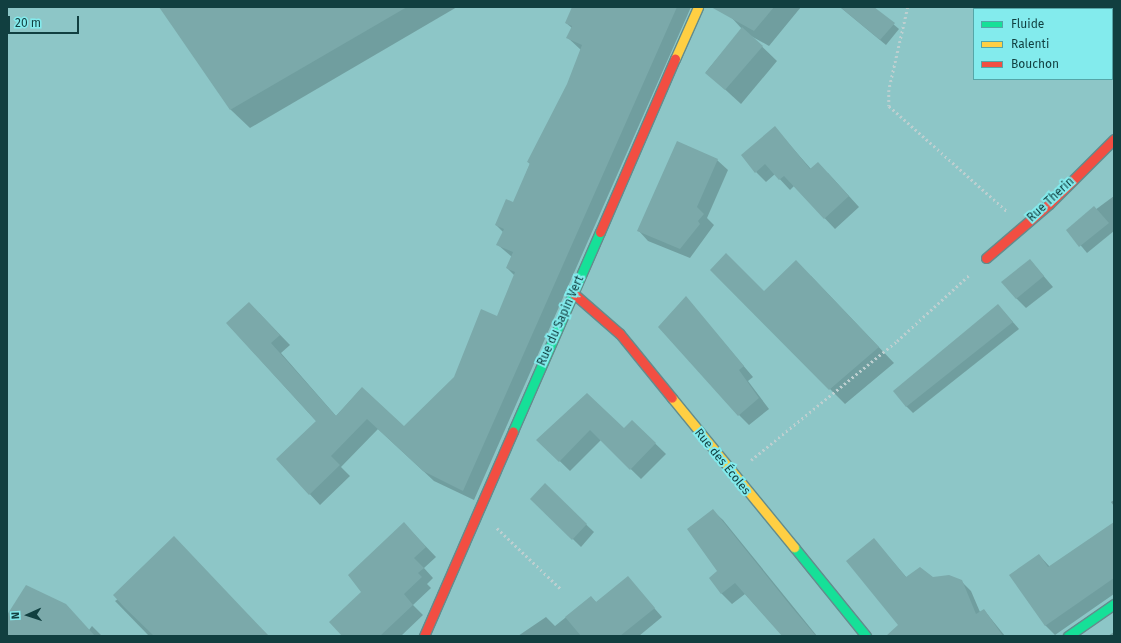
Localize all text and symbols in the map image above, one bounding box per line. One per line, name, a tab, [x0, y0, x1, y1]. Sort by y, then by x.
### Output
scale bar	[10, 8, 81, 34]
legend	[973, 8, 1113, 80]
text: 20 m	[15, 16, 41, 30]
text: Fluide	[1011, 17, 1044, 31]
text: Ralenti	[1011, 37, 1049, 51]
text: Bouchon	[1011, 57, 1059, 71]
street label: Rue Therin	[1025, 175, 1077, 225]
street label: Rue du Sapin Vert	[535, 274, 587, 368]
street label: Rue des Écoles	[691, 426, 753, 498]
north arrow	[8, 595, 48, 635]
text: N	[9, 612, 22, 620]

